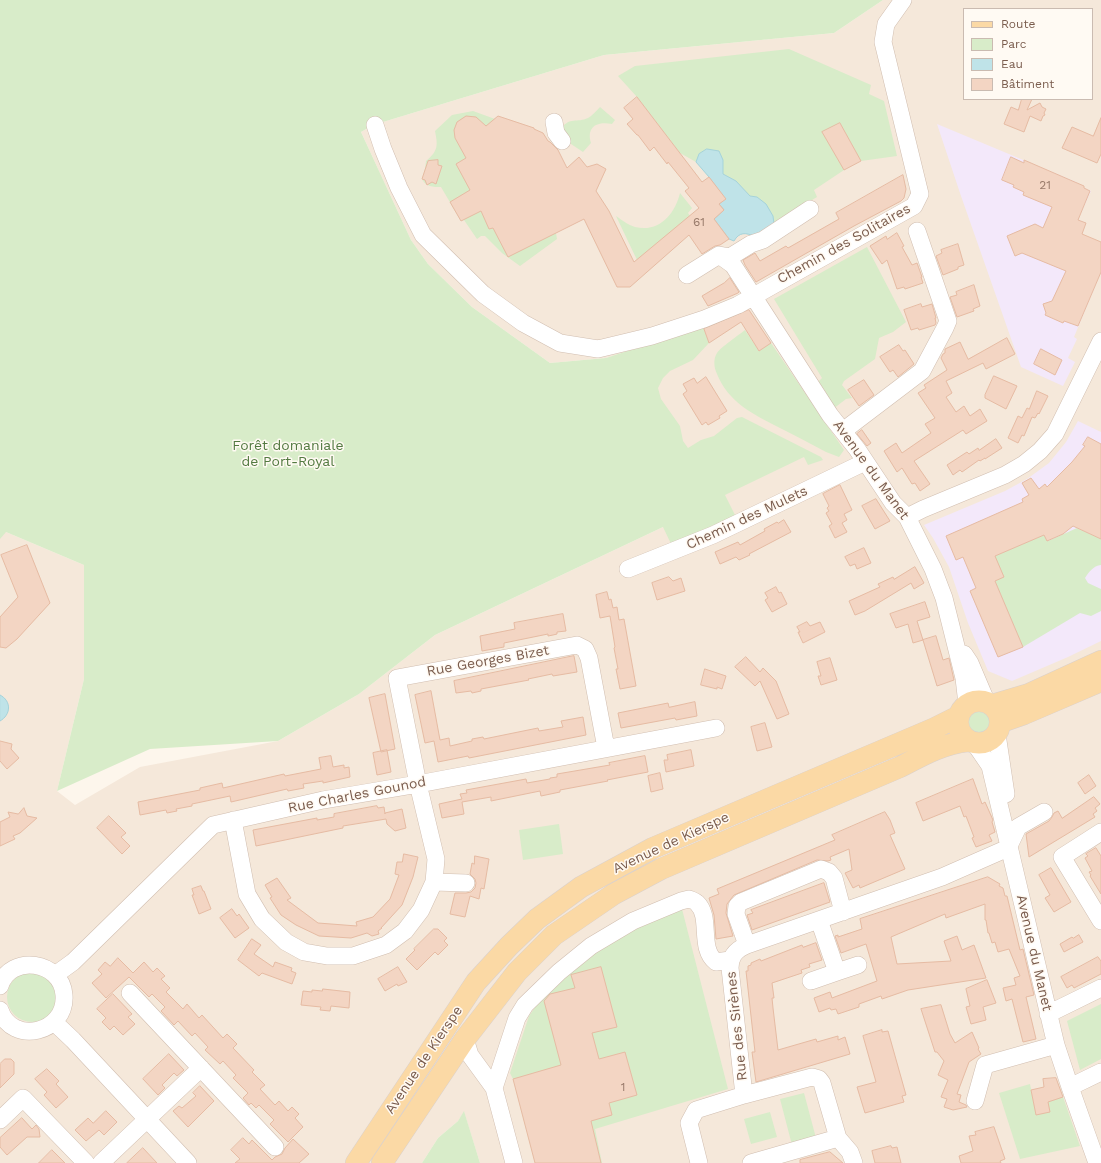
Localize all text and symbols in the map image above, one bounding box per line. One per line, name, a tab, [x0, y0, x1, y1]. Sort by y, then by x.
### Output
legend	[963, 8, 1093, 100]
text: Route	[1001, 17, 1035, 31]
text: Parc	[1001, 37, 1027, 51]
text: Eau	[1001, 57, 1023, 71]
text: Bâtiment	[1001, 77, 1054, 91]
house number: 21	[1039, 178, 1051, 192]
street label: Chemin des Solitaires	[774, 200, 914, 288]
house number: 61	[693, 215, 705, 229]
street label: Avenue du Manet	[829, 417, 913, 523]
park label: Forêt domaniale de Port-Royal	[232, 438, 344, 470]
street label: Chemin des Mulets	[684, 483, 810, 553]
street label: Rue Georges Bizet	[425, 642, 551, 680]
street label: Rue Charles Gounod	[287, 773, 427, 817]
street label: Avenue de Kierspe	[610, 809, 732, 877]
street label: Avenue du Manet	[1012, 893, 1056, 1013]
street label: Rue des Sirènes	[723, 970, 751, 1082]
street label: Avenue de Kierspe	[382, 1003, 466, 1117]
house number: 1	[621, 1080, 625, 1094]

